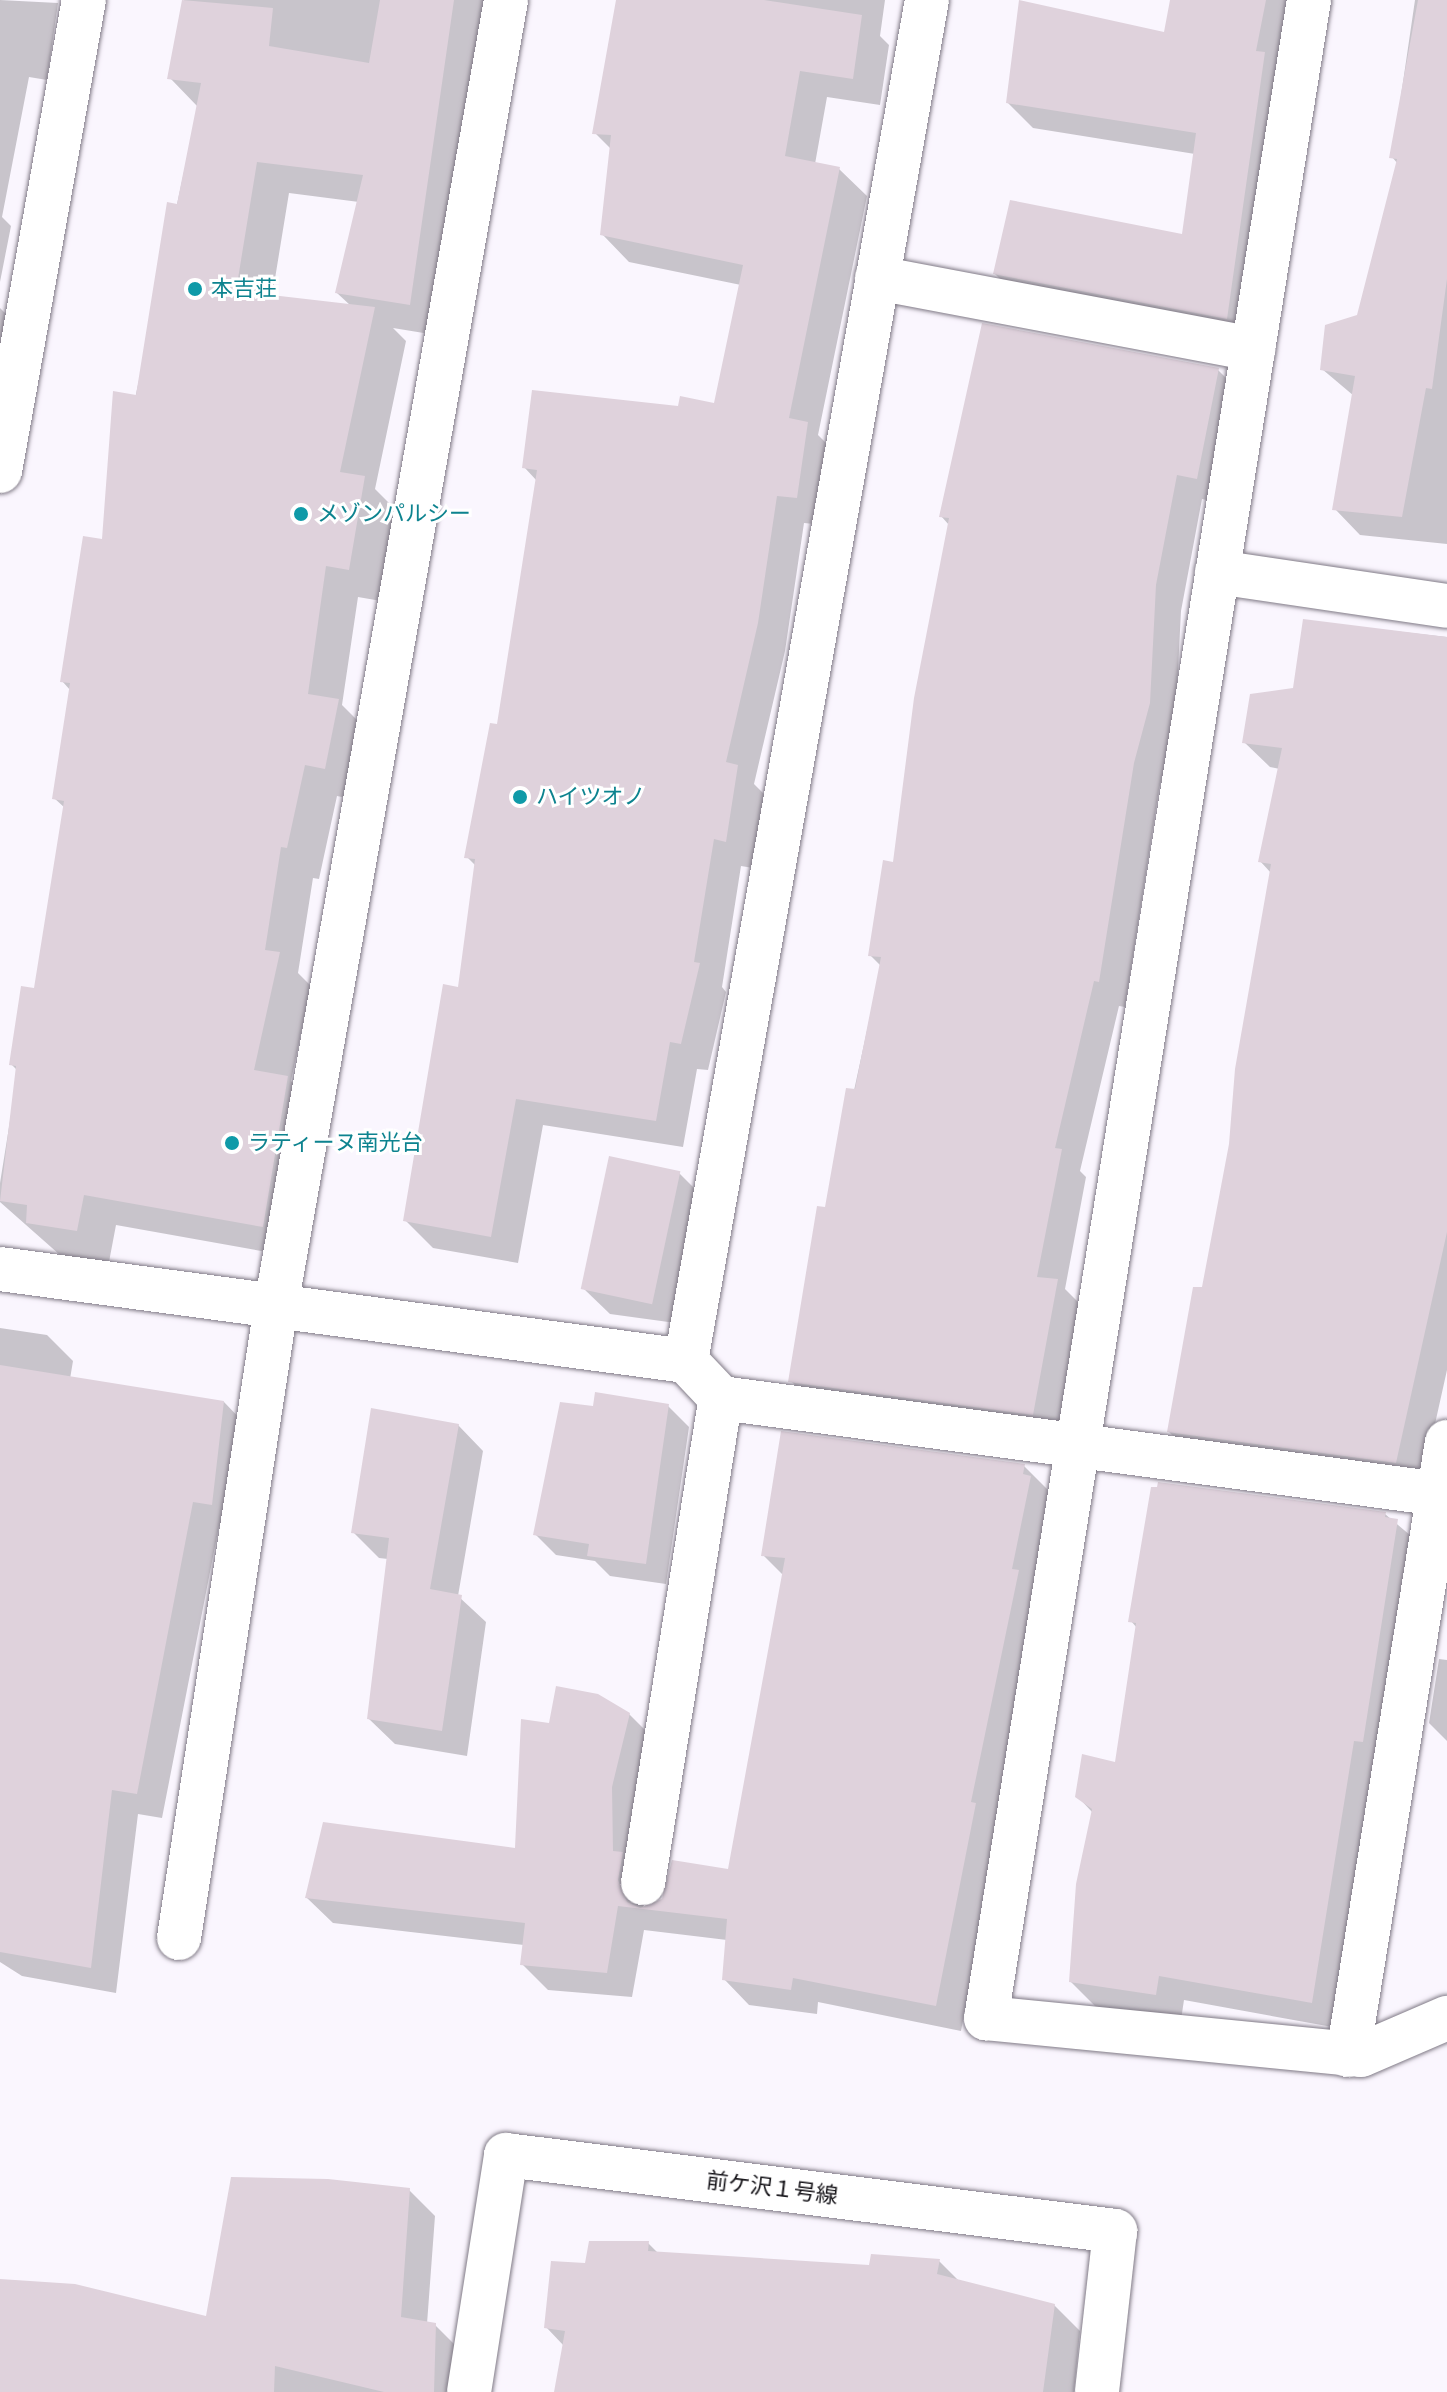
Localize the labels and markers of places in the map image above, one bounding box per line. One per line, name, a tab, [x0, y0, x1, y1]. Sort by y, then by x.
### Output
place label: 本吉荘	[211, 276, 277, 302]
marker: 本吉荘	[186, 280, 204, 298]
place label: メゾンパルシー	[317, 501, 471, 527]
marker: メゾンパルシー	[292, 505, 310, 523]
place label: ハイツオノ	[536, 784, 646, 810]
marker: ハイツオノ	[511, 788, 529, 806]
place label: ラティーヌ南光台	[248, 1130, 424, 1156]
marker: ラティーヌ南光台	[223, 1134, 241, 1152]

